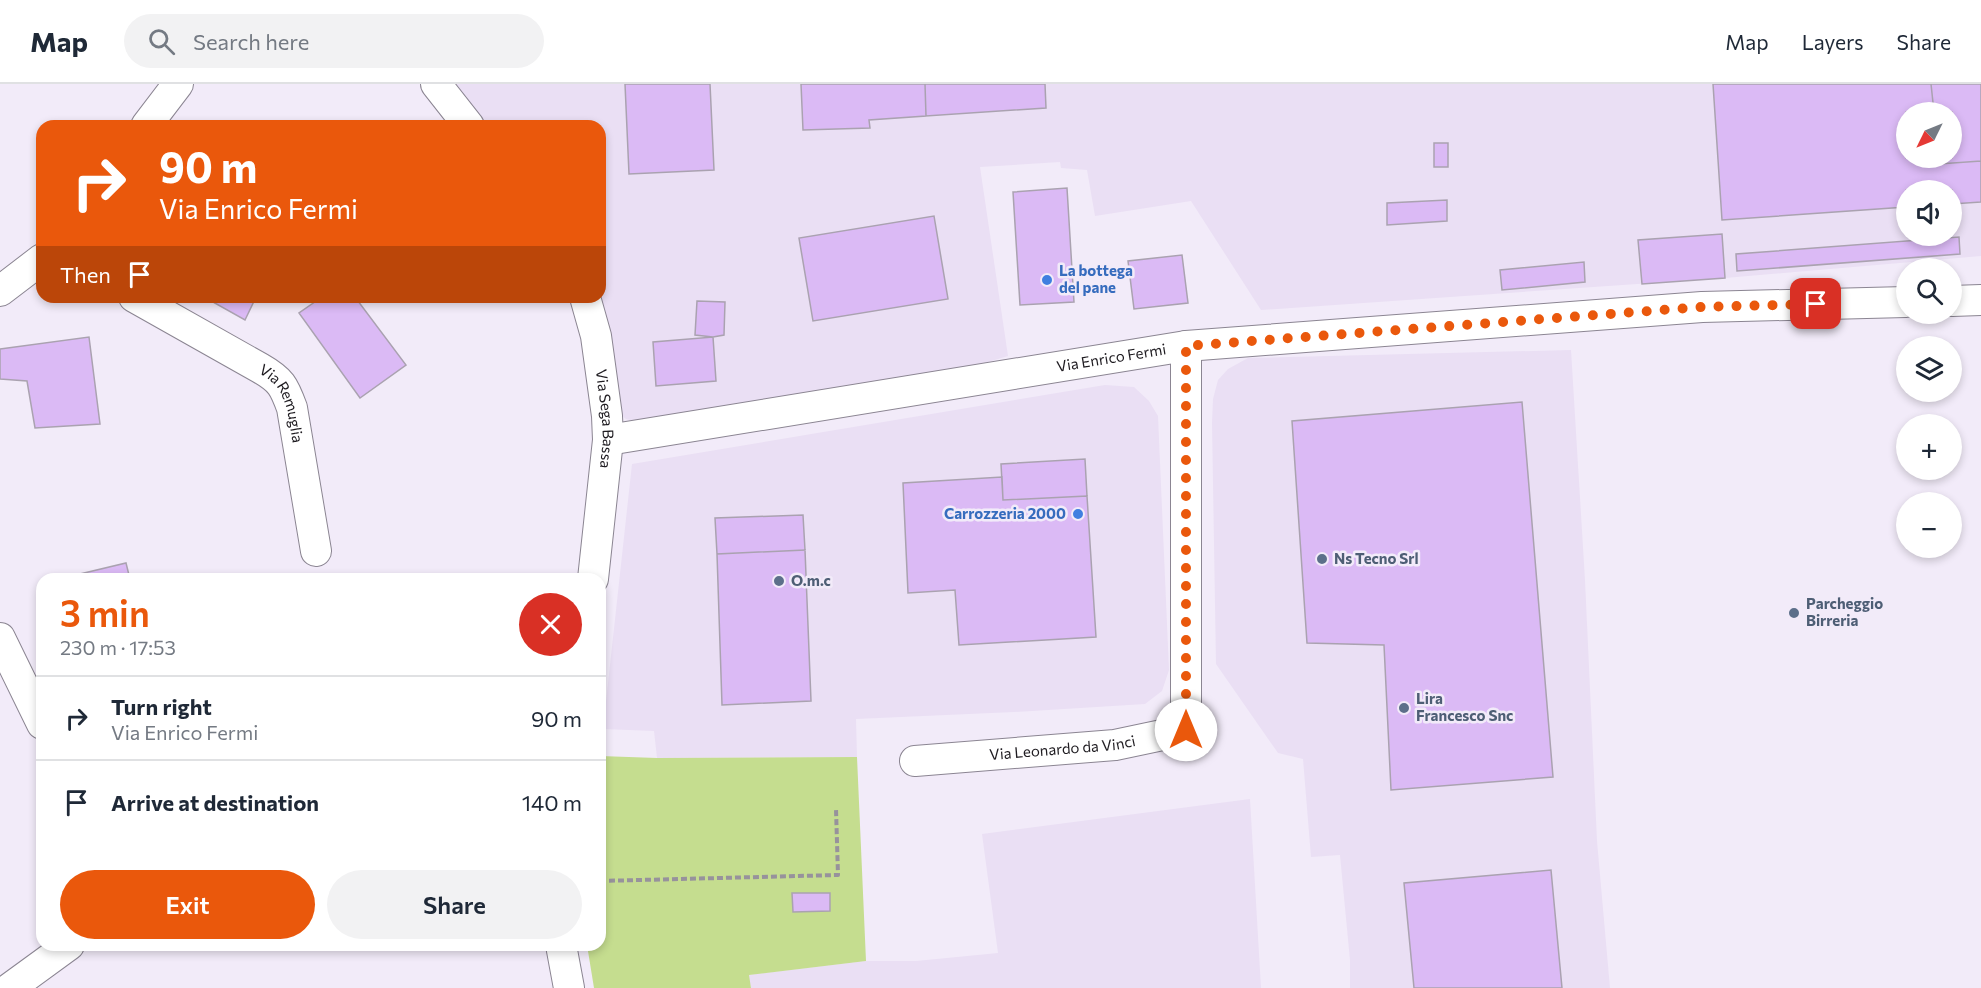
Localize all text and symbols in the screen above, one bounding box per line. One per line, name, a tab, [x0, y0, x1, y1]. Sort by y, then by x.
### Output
search box	[124, 14, 544, 68]
text: Map	[30, 24, 88, 58]
icon: search	[145, 25, 178, 58]
text: Search here	[193, 28, 309, 55]
text: Map	[1725, 29, 1769, 54]
text: Layers	[1802, 29, 1864, 54]
text: Share	[1897, 29, 1951, 54]
north arrow	[1896, 102, 1962, 168]
map controls	[1896, 102, 1962, 558]
text: 90 m	[159, 140, 258, 192]
icon: right	[60, 144, 138, 222]
button: sound	[1896, 180, 1962, 246]
text: Via Enrico Fermi	[159, 192, 358, 225]
icon: arrive	[123, 258, 156, 291]
button: search	[1896, 258, 1962, 324]
text: Then	[60, 261, 111, 288]
place label: La bottega del pane	[1059, 261, 1133, 296]
marker: La bottega del pane	[1040, 273, 1054, 287]
pin	[1790, 278, 1841, 329]
icon: arrive	[1799, 287, 1832, 320]
button: layers	[1896, 336, 1962, 402]
street label: Via Enrico Fermi	[1055, 339, 1167, 375]
street label: Via Remuglia	[257, 360, 308, 444]
street label: Via Sega Bassa	[593, 368, 618, 469]
button: +	[1896, 414, 1962, 480]
button: −	[1896, 492, 1962, 558]
place label: Carrozzeria 2000	[944, 504, 1066, 522]
marker: Carrozzeria 2000	[1071, 507, 1085, 521]
place label: Ns Tecno Srl	[1334, 549, 1419, 567]
marker: Ns Tecno Srl	[1315, 552, 1329, 566]
place label: O.m.c	[791, 571, 831, 589]
marker: O.m.c	[772, 574, 786, 588]
text: 3 min	[60, 590, 150, 634]
button: close	[519, 593, 582, 656]
place label: Parcheggio Birreria	[1806, 594, 1883, 629]
marker: Parcheggio Birreria	[1787, 606, 1801, 620]
text: 230 m · 17:53	[60, 635, 176, 659]
place label: Lira Francesco Snc	[1416, 689, 1513, 724]
text: Turn right	[111, 693, 212, 720]
position arrow	[1154, 698, 1218, 762]
marker: Lira Francesco Snc	[1397, 701, 1411, 715]
icon: right	[60, 702, 93, 735]
text: 90 m	[531, 705, 582, 732]
text: Via Enrico Fermi	[111, 720, 258, 744]
street label: Via Leonardo da Vinci	[989, 731, 1137, 763]
icon: arrive	[60, 786, 93, 819]
text: Arrive at destination	[111, 789, 319, 816]
text: 140 m	[522, 789, 582, 816]
button: Exit	[60, 870, 315, 939]
button: Share	[327, 870, 582, 939]

